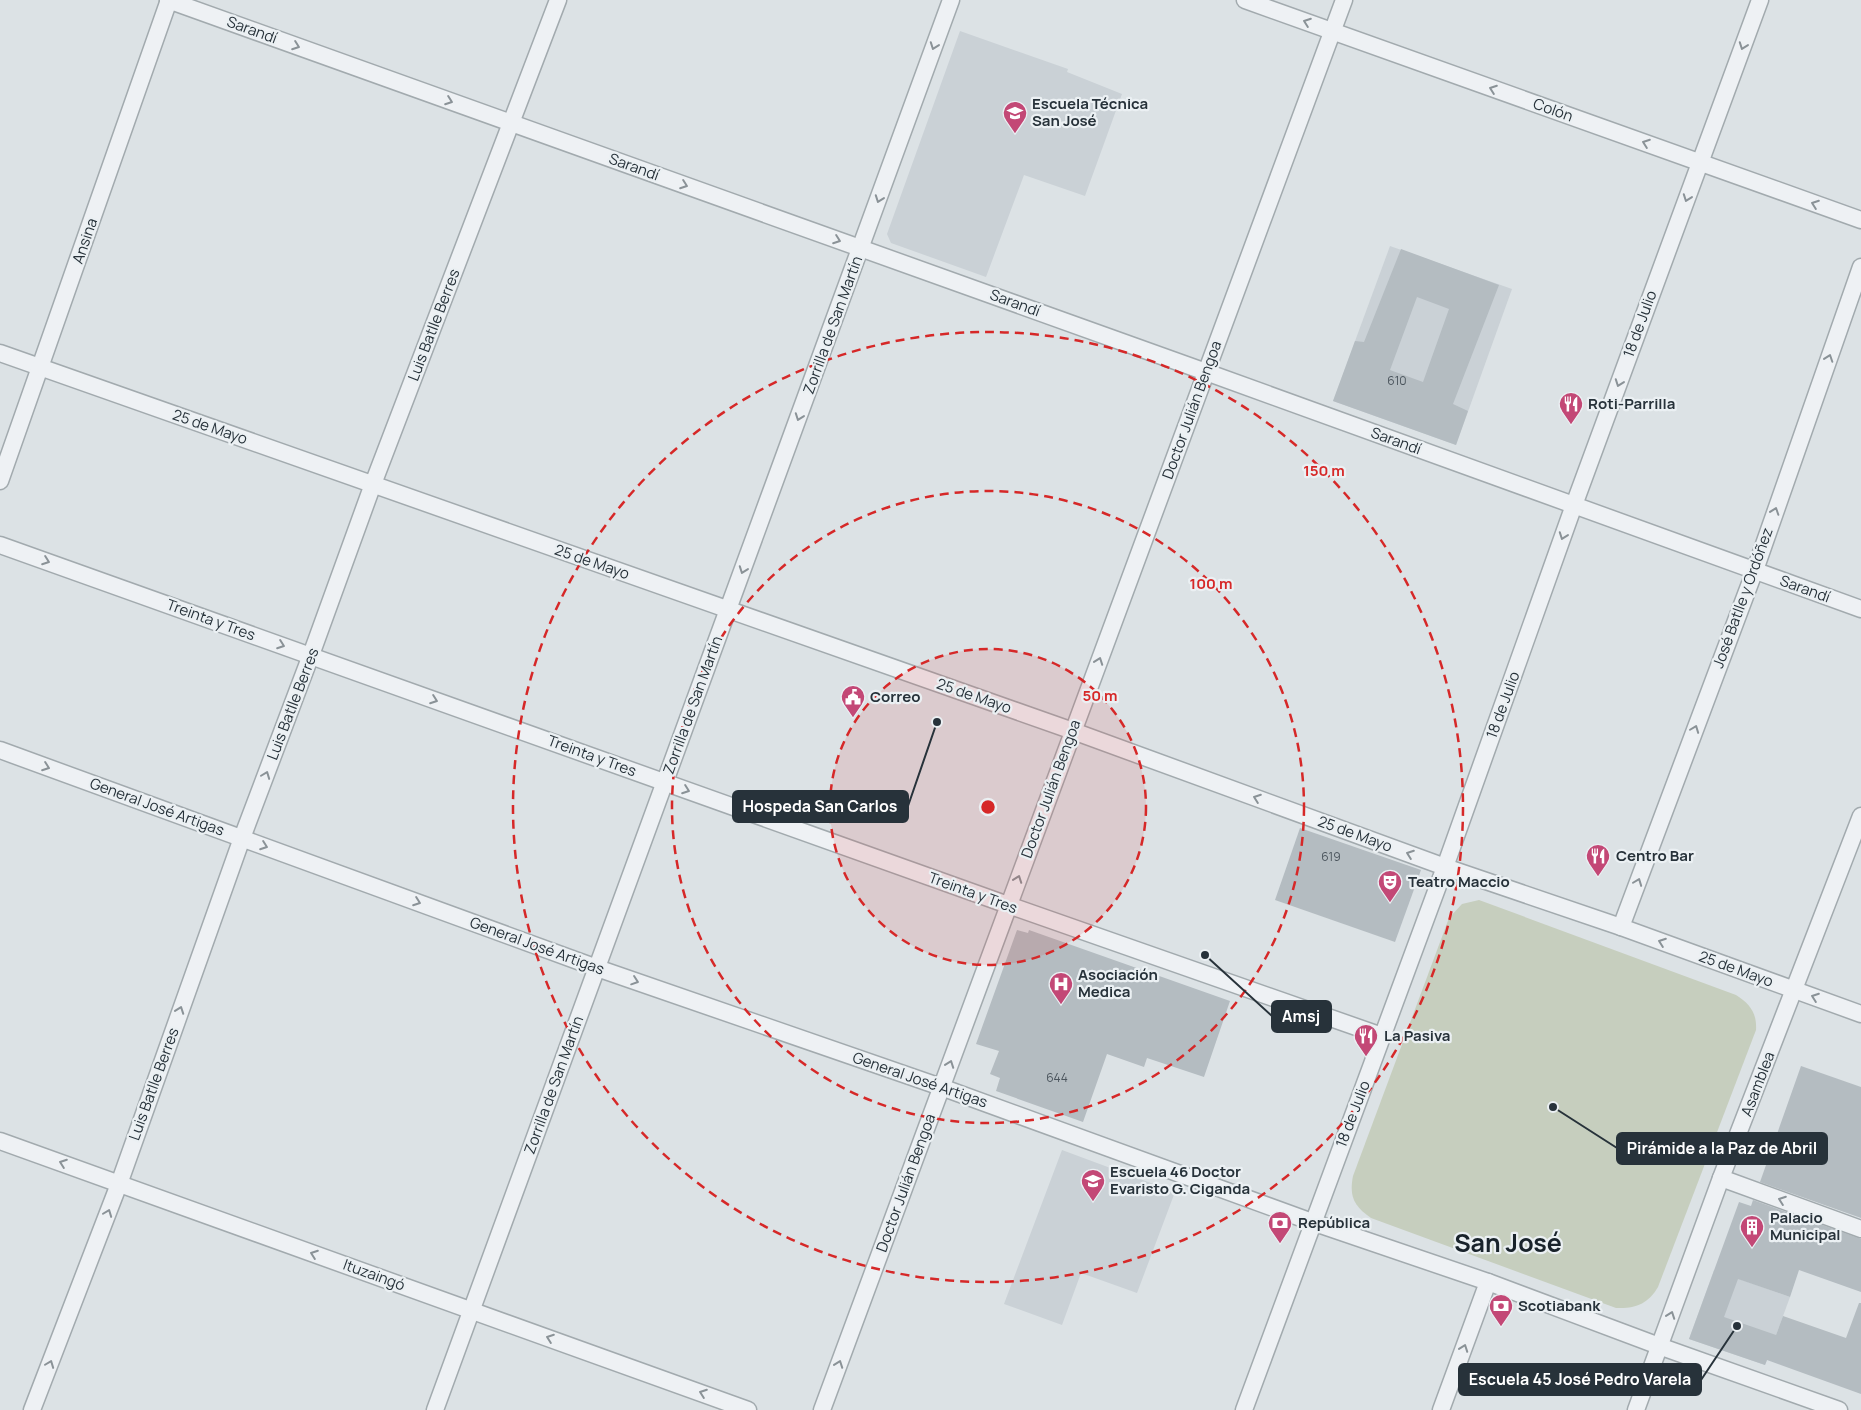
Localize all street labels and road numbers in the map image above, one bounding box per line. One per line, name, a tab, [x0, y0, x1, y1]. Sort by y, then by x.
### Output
street label: Sarandí	[224, 11, 281, 49]
street label: Colón	[1530, 93, 1576, 126]
street label: Sarandí	[606, 148, 663, 186]
street label: Ansina	[67, 215, 102, 266]
street label: Zorrilla de San Martín	[798, 253, 867, 397]
street label: Luis Batlle Berres	[402, 266, 465, 384]
street label: Sarandí	[987, 284, 1044, 322]
street label: 18 de Julio	[1618, 287, 1661, 360]
street label: Doctor Julián Bengoa	[1157, 338, 1226, 482]
street label: 25 de Mayo	[170, 404, 251, 449]
street label: Sarandí	[1368, 422, 1425, 460]
street label: José Batlle y Ordóñez	[1707, 525, 1778, 671]
street label: 25 de Mayo	[552, 539, 633, 584]
street label: Sarandí	[1777, 570, 1834, 608]
street label: Treinta y Tres	[164, 594, 259, 645]
street label: Zorrilla de San Martín	[658, 633, 727, 777]
street label: Luis Batlle Berres	[261, 645, 324, 763]
street label: 18 de Julio	[1481, 668, 1524, 741]
street label: 25 de Mayo	[934, 673, 1015, 718]
street label: Doctor Julián Bengoa	[1016, 717, 1085, 861]
street label: Treinta y Tres	[545, 730, 640, 781]
street label: General José Artigas	[87, 772, 227, 841]
street label: 25 de Mayo	[1315, 810, 1395, 857]
street label: Treinta y Tres	[926, 867, 1021, 918]
street label: General José Artigas	[467, 911, 607, 980]
street label: 25 de Mayo	[1696, 945, 1776, 992]
street label: Zorrilla de San Martín	[519, 1013, 588, 1157]
street label: Luis Batlle Berres	[123, 1024, 184, 1143]
street label: General José Artigas	[850, 1047, 991, 1113]
street label: Asamblea	[1736, 1048, 1779, 1119]
street label: 18 de Julio	[1330, 1077, 1375, 1150]
street label: Doctor Julián Bengoa	[871, 1111, 940, 1255]
street label: Ituzaingó	[340, 1254, 408, 1295]

